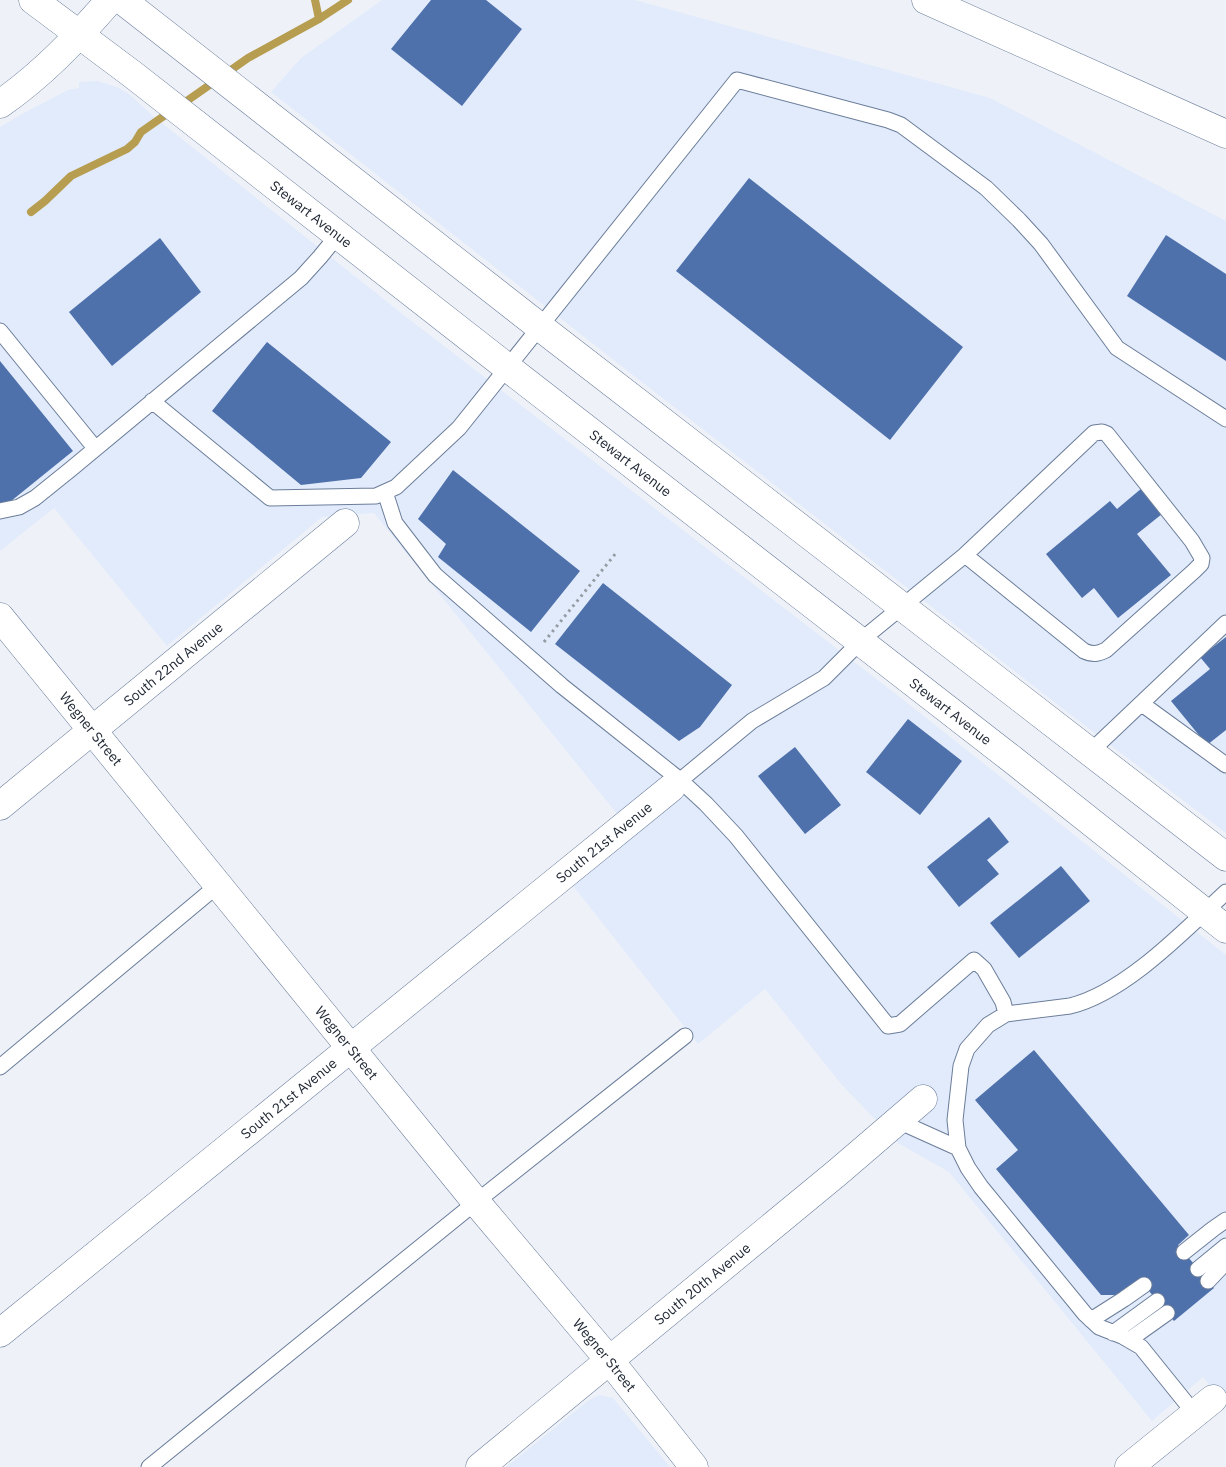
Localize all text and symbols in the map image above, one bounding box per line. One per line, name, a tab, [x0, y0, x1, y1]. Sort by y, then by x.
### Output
street label: Stewart Avenue	[267, 177, 356, 252]
street label: Stewart Avenue	[586, 426, 675, 501]
street label: South 22nd Avenue	[120, 618, 227, 710]
street label: Stewart Avenue	[906, 674, 995, 749]
street label: Wegner Street	[56, 688, 126, 769]
street label: South 21st Avenue	[552, 798, 656, 887]
street label: Wegner Street	[311, 1002, 382, 1083]
street label: South 21st Avenue	[237, 1054, 341, 1143]
street label: South 20th Avenue	[650, 1239, 754, 1329]
street label: Wegner Street	[569, 1315, 640, 1396]

